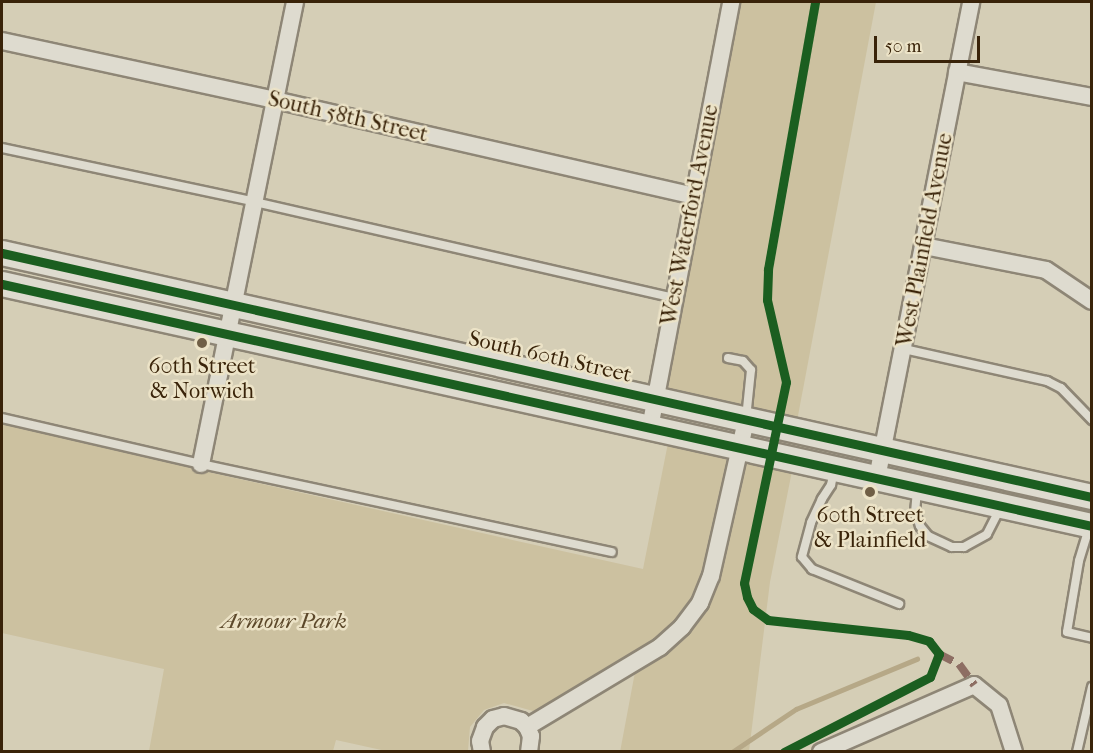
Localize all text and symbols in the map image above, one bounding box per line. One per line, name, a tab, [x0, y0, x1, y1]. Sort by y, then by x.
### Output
scale bar	[877, 24, 984, 62]
text: 50 m	[885, 36, 921, 57]
street label: South 58th Street	[266, 86, 430, 148]
street label: West Waterford Avenue	[656, 102, 724, 328]
street label: West Plainfield Avenue	[891, 131, 959, 349]
street label: South 60th Street	[466, 325, 634, 389]
marker: 60th Street & Norwich	[195, 336, 209, 350]
place label: 60th Street & Norwich	[148, 353, 256, 404]
marker: 60th Street & Plainfield	[863, 485, 877, 499]
place label: 60th Street & Plainfield	[814, 502, 926, 554]
park label: Armour Park	[221, 609, 347, 635]

